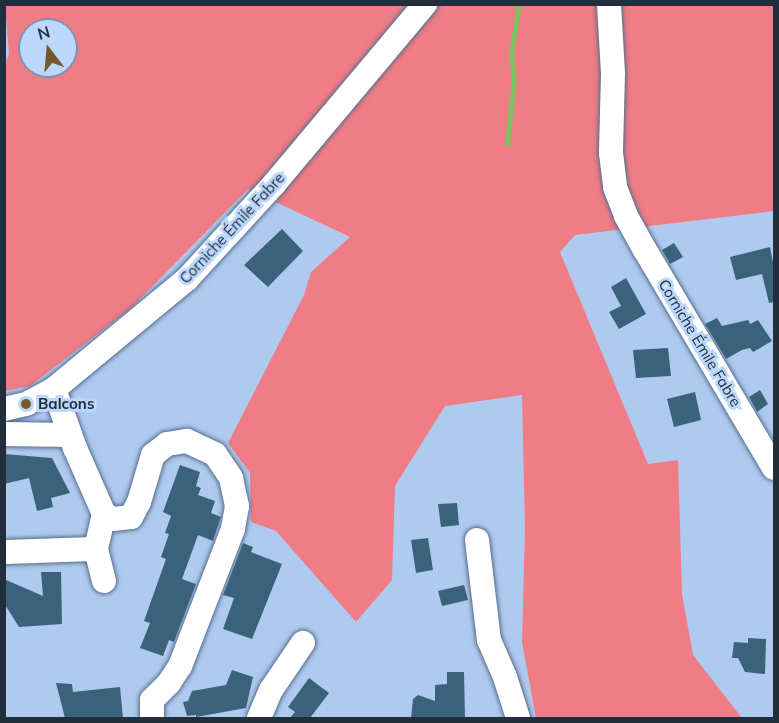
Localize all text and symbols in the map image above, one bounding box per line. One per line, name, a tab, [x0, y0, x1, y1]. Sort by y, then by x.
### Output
north arrow	[18, 18, 78, 78]
text: N	[35, 21, 52, 44]
street label: Corniche Émile Fabre	[176, 169, 288, 287]
street label: Corniche Émile Fabre	[655, 276, 745, 410]
place label: Balcons	[38, 395, 94, 413]
marker: Balcons	[19, 397, 33, 411]

